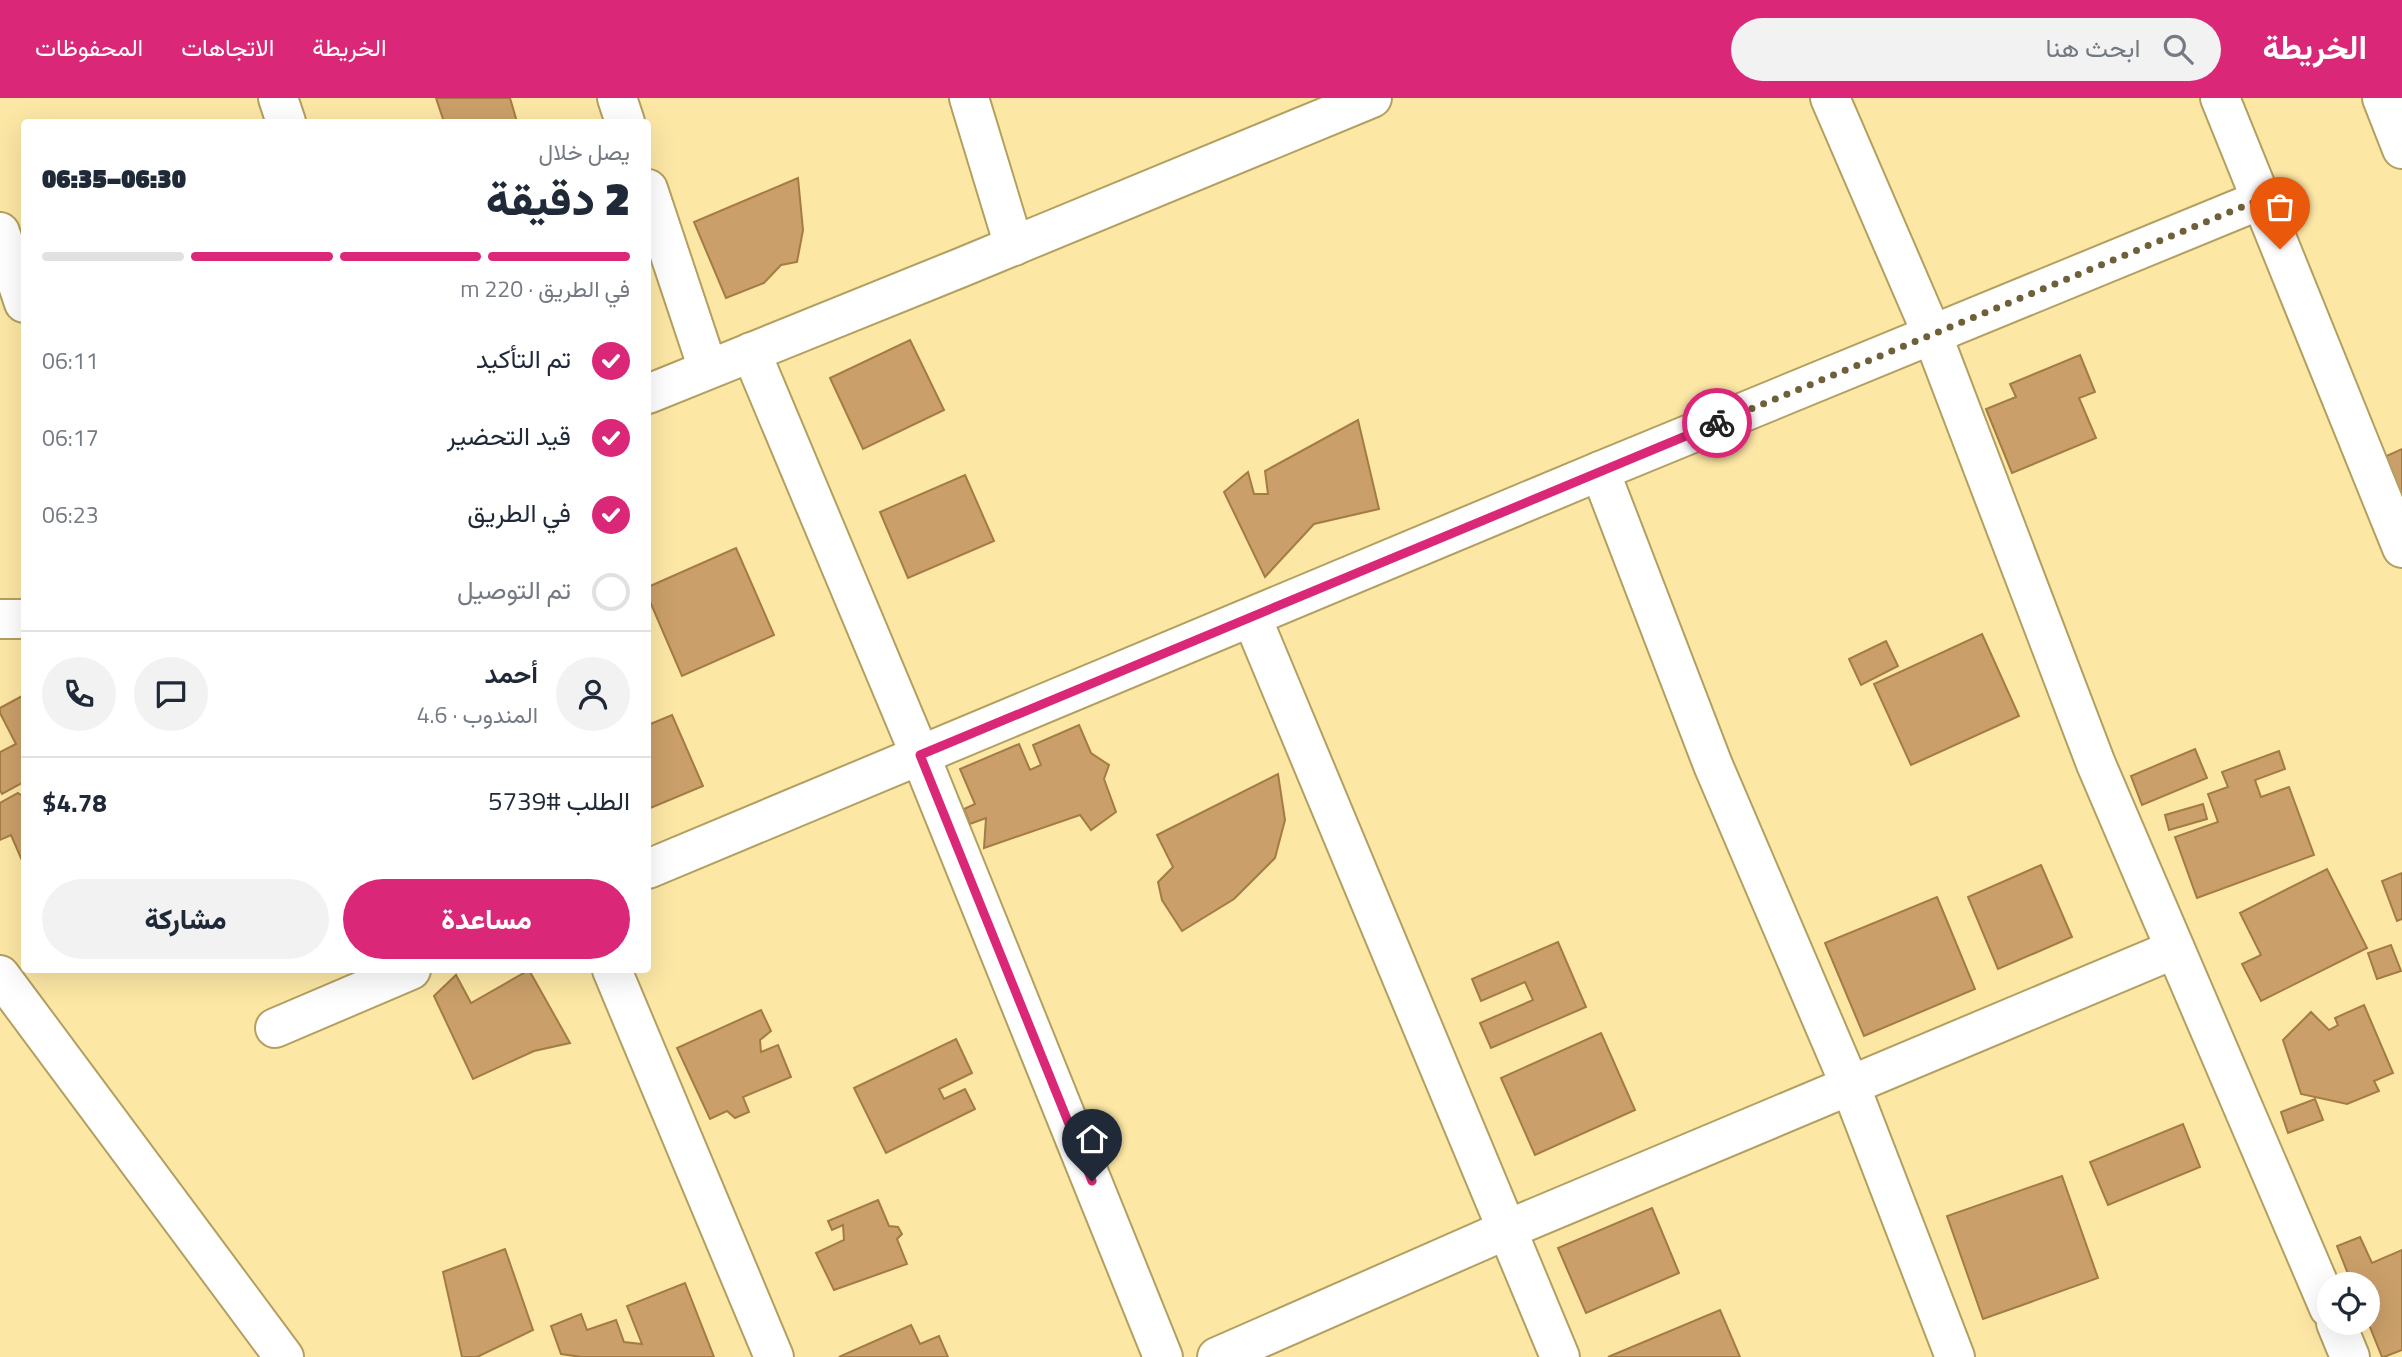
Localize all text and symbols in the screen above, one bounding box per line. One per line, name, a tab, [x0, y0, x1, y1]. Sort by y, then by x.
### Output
search box	[1731, 18, 2221, 81]
text: الخريطة	[2263, 22, 2367, 72]
text: ابحث هنا	[2046, 28, 2141, 67]
text: المحفوظات	[35, 29, 143, 65]
text: الاتجاهات	[181, 29, 274, 65]
text: الخريطة	[312, 29, 387, 65]
icon: search	[2159, 30, 2197, 68]
text: يصل خلال	[539, 134, 630, 169]
text: 06:30–06:35	[42, 159, 186, 198]
text: 2 دقيقة	[486, 163, 630, 233]
pin	[2250, 177, 2310, 249]
icon: bag	[2261, 188, 2299, 226]
text: في الطريق · 220 m	[460, 271, 630, 306]
text: تم التأكيد	[476, 339, 571, 378]
icon: check	[592, 342, 630, 380]
text: 06:11	[42, 343, 99, 378]
courier	[1682, 388, 1752, 458]
icon: bike	[1698, 404, 1736, 442]
text: قيد التحضير	[447, 416, 571, 455]
icon: check	[592, 419, 630, 457]
text: 06:17	[42, 420, 99, 455]
text: في الطريق	[467, 493, 571, 532]
icon: check	[592, 496, 630, 534]
text: 06:23	[42, 497, 99, 532]
text: تم التوصيل	[457, 570, 571, 609]
text: أحمد	[485, 654, 538, 693]
button: phone	[42, 657, 116, 731]
button: chat	[134, 657, 208, 731]
button: person	[556, 657, 630, 731]
text: المندوب · 4.6	[417, 697, 538, 732]
text: الطلب #5739	[488, 781, 630, 820]
text: $4.78	[42, 783, 107, 822]
button: مشاركة	[42, 879, 329, 959]
button: مساعدة	[343, 879, 630, 959]
pin	[1062, 1109, 1122, 1181]
icon: home	[1073, 1120, 1111, 1158]
map controls	[2317, 1272, 2380, 1335]
button: locate	[2317, 1272, 2380, 1335]

